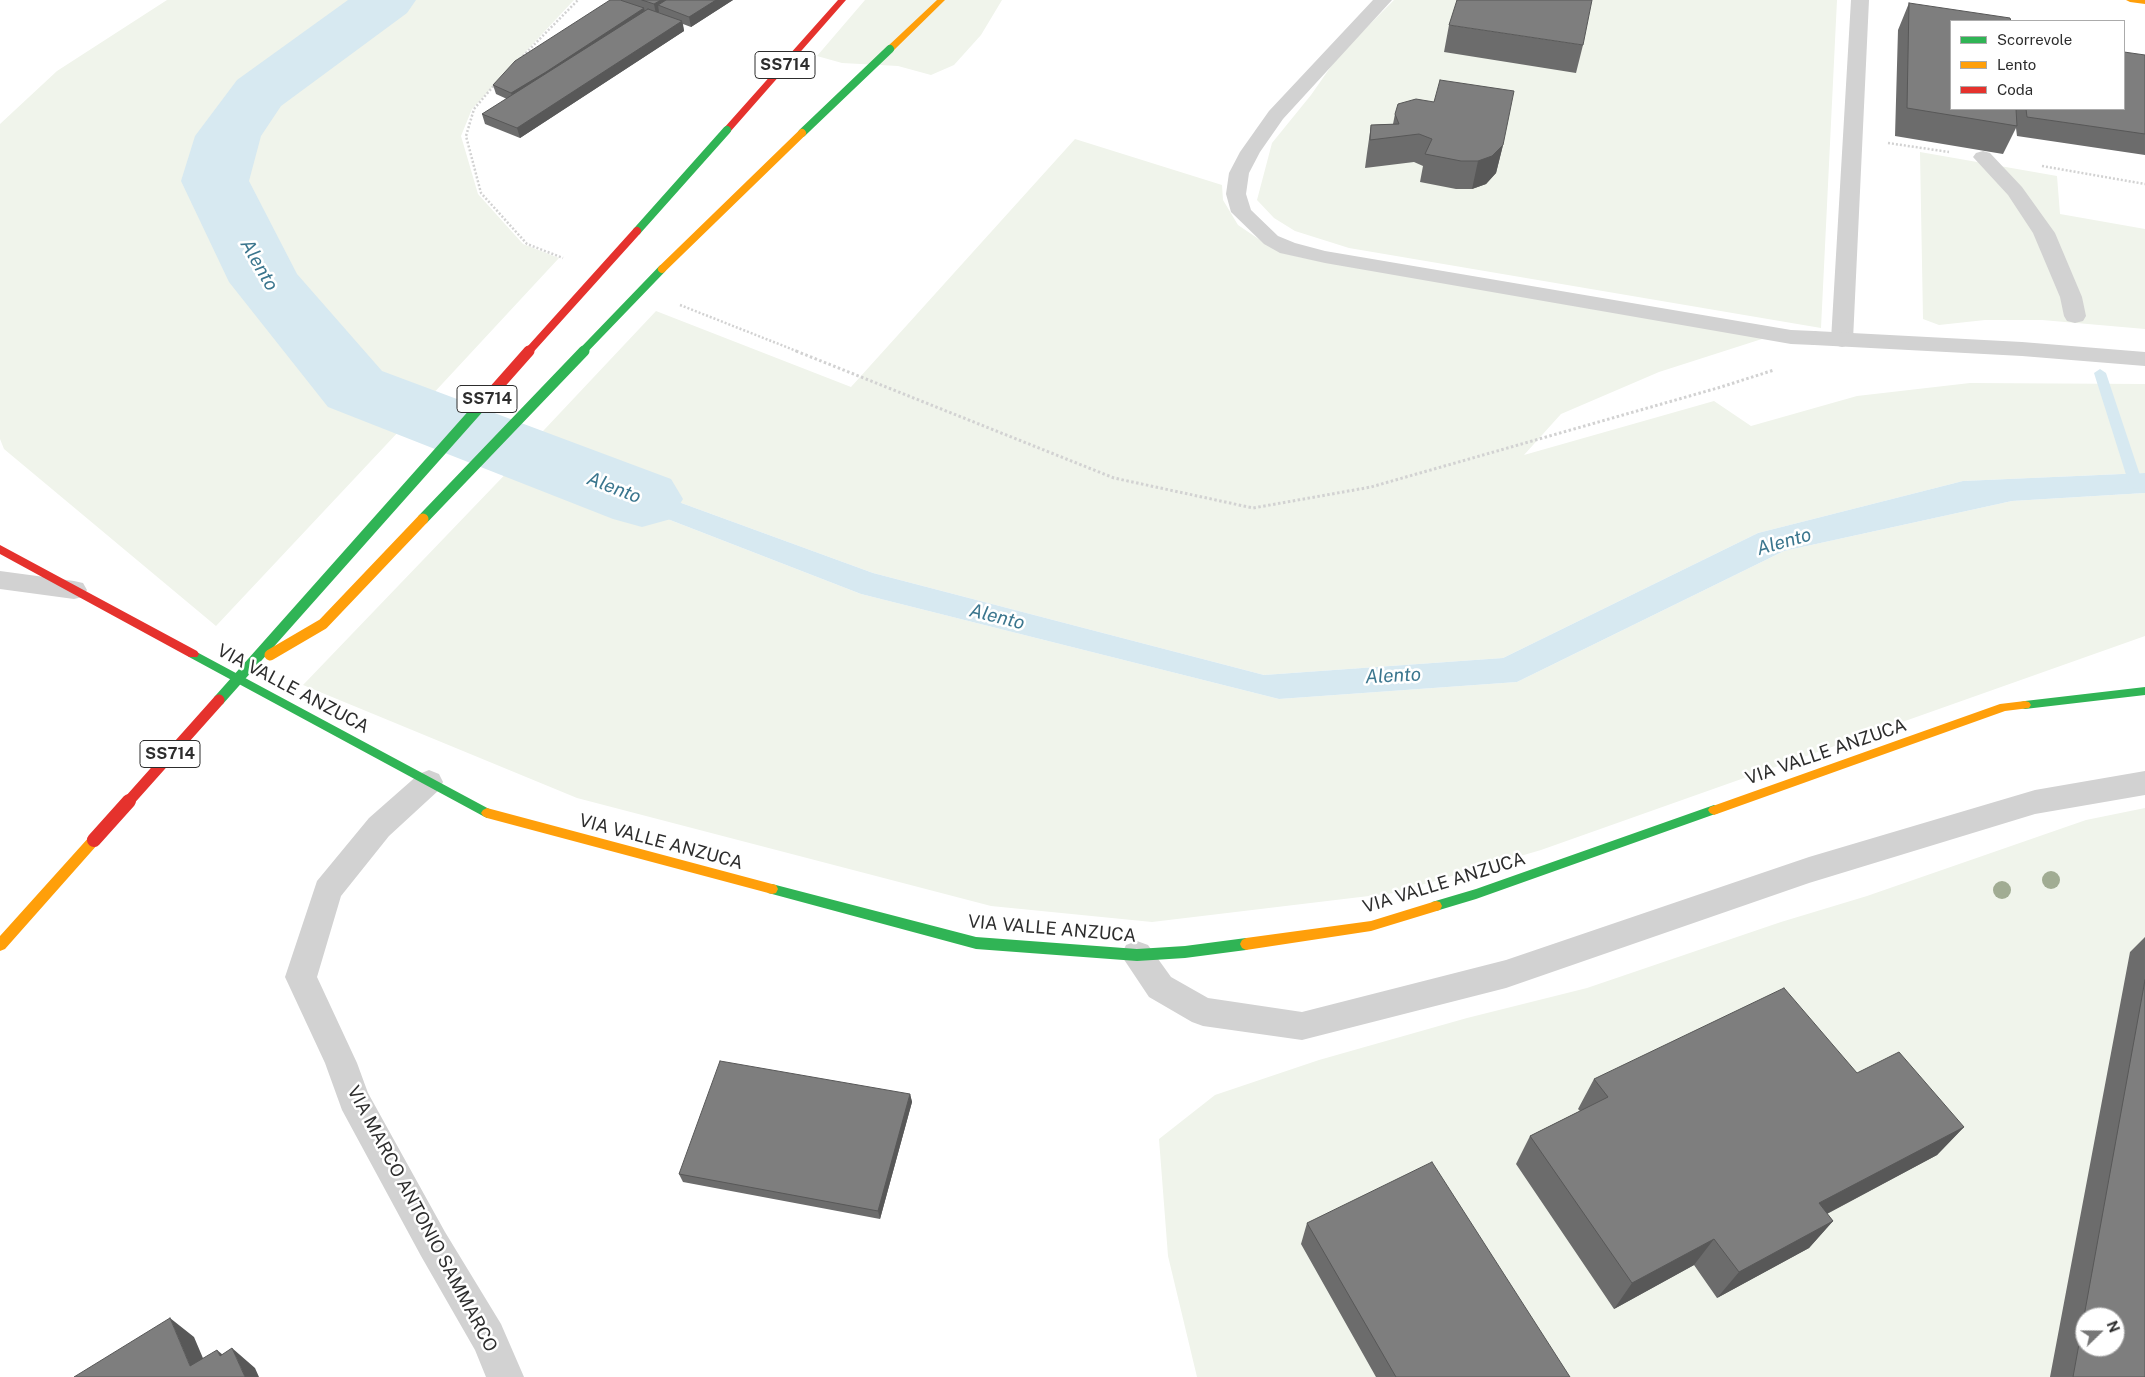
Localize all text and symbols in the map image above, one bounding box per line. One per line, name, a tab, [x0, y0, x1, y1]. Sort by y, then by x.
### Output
legend	[1950, 20, 2125, 110]
text: Scorrevole	[1997, 31, 2072, 48]
road number: SS714	[755, 52, 815, 78]
text: Lento	[1997, 56, 2036, 73]
text: Coda	[1997, 81, 2033, 98]
water label: Alento	[235, 235, 283, 295]
road number: SS714	[457, 386, 517, 412]
water label: Alento	[584, 467, 644, 509]
water label: Alento	[1754, 523, 1814, 561]
water label: Alento	[967, 599, 1027, 635]
street label: VIA VALLE ANZUCA	[213, 640, 373, 738]
water label: Alento	[1364, 663, 1422, 689]
street label: VIA VALLE ANZUCA	[1743, 714, 1909, 790]
road number: SS714	[140, 741, 200, 768]
street label: VIA VALLE ANZUCA	[577, 810, 745, 874]
street label: VIA VALLE ANZUCA	[1360, 848, 1528, 918]
street label: VIA VALLE ANZUCA	[967, 911, 1137, 947]
street label: VIA MARCO ANTONIO SAMMARCO	[342, 1082, 502, 1356]
north arrow	[2075, 1307, 2125, 1357]
text: N	[2104, 1319, 2122, 1335]

